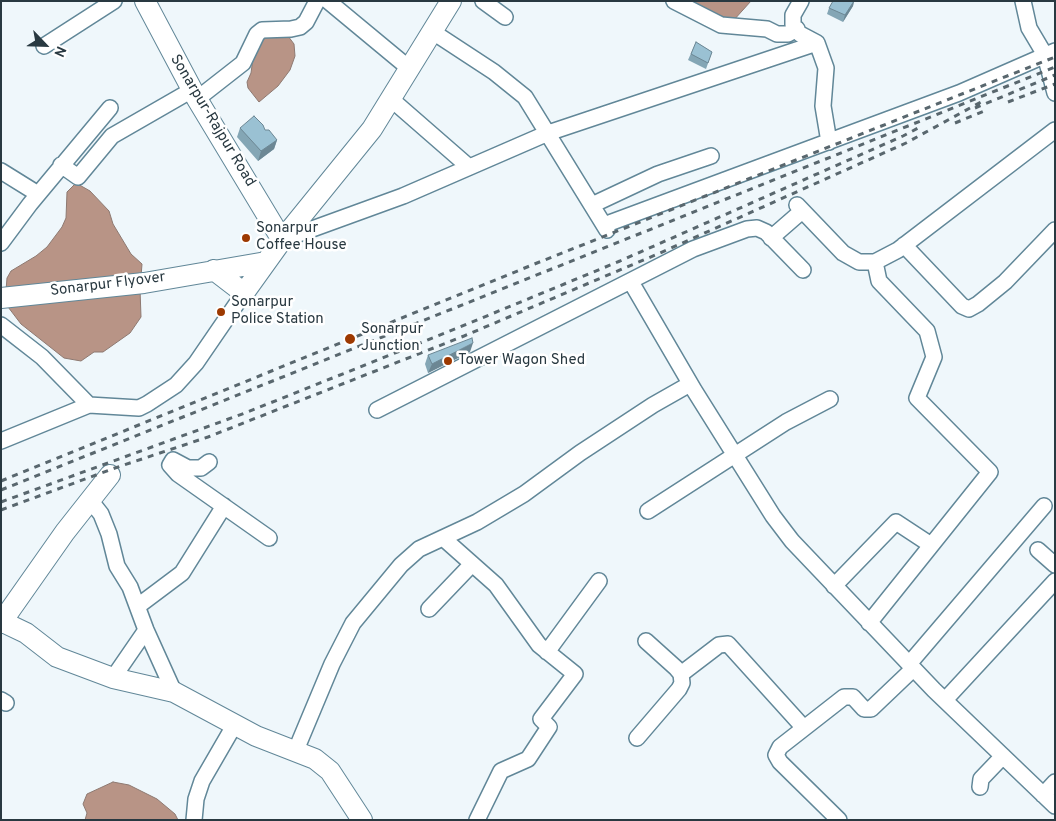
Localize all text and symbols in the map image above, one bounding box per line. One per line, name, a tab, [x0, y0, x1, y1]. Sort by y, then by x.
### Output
north arrow	[20, 20, 70, 70]
text: N	[49, 43, 69, 59]
street label: Sonarpur-Rajpur Road	[165, 52, 259, 190]
place label: Sonarpur Coffee House	[256, 220, 346, 255]
marker: Sonarpur Coffee House	[240, 232, 252, 244]
street label: Sonarpur Flyover	[49, 269, 167, 301]
place label: Sonarpur Police Station	[231, 294, 324, 329]
marker: Sonarpur Police Station	[215, 306, 227, 318]
place label: Sonarpur Junction	[361, 321, 423, 356]
marker: Sonarpur Junction	[343, 332, 357, 346]
place label: Tower Wagon Shed	[458, 352, 585, 370]
marker: Tower Wagon Shed	[442, 355, 454, 367]

